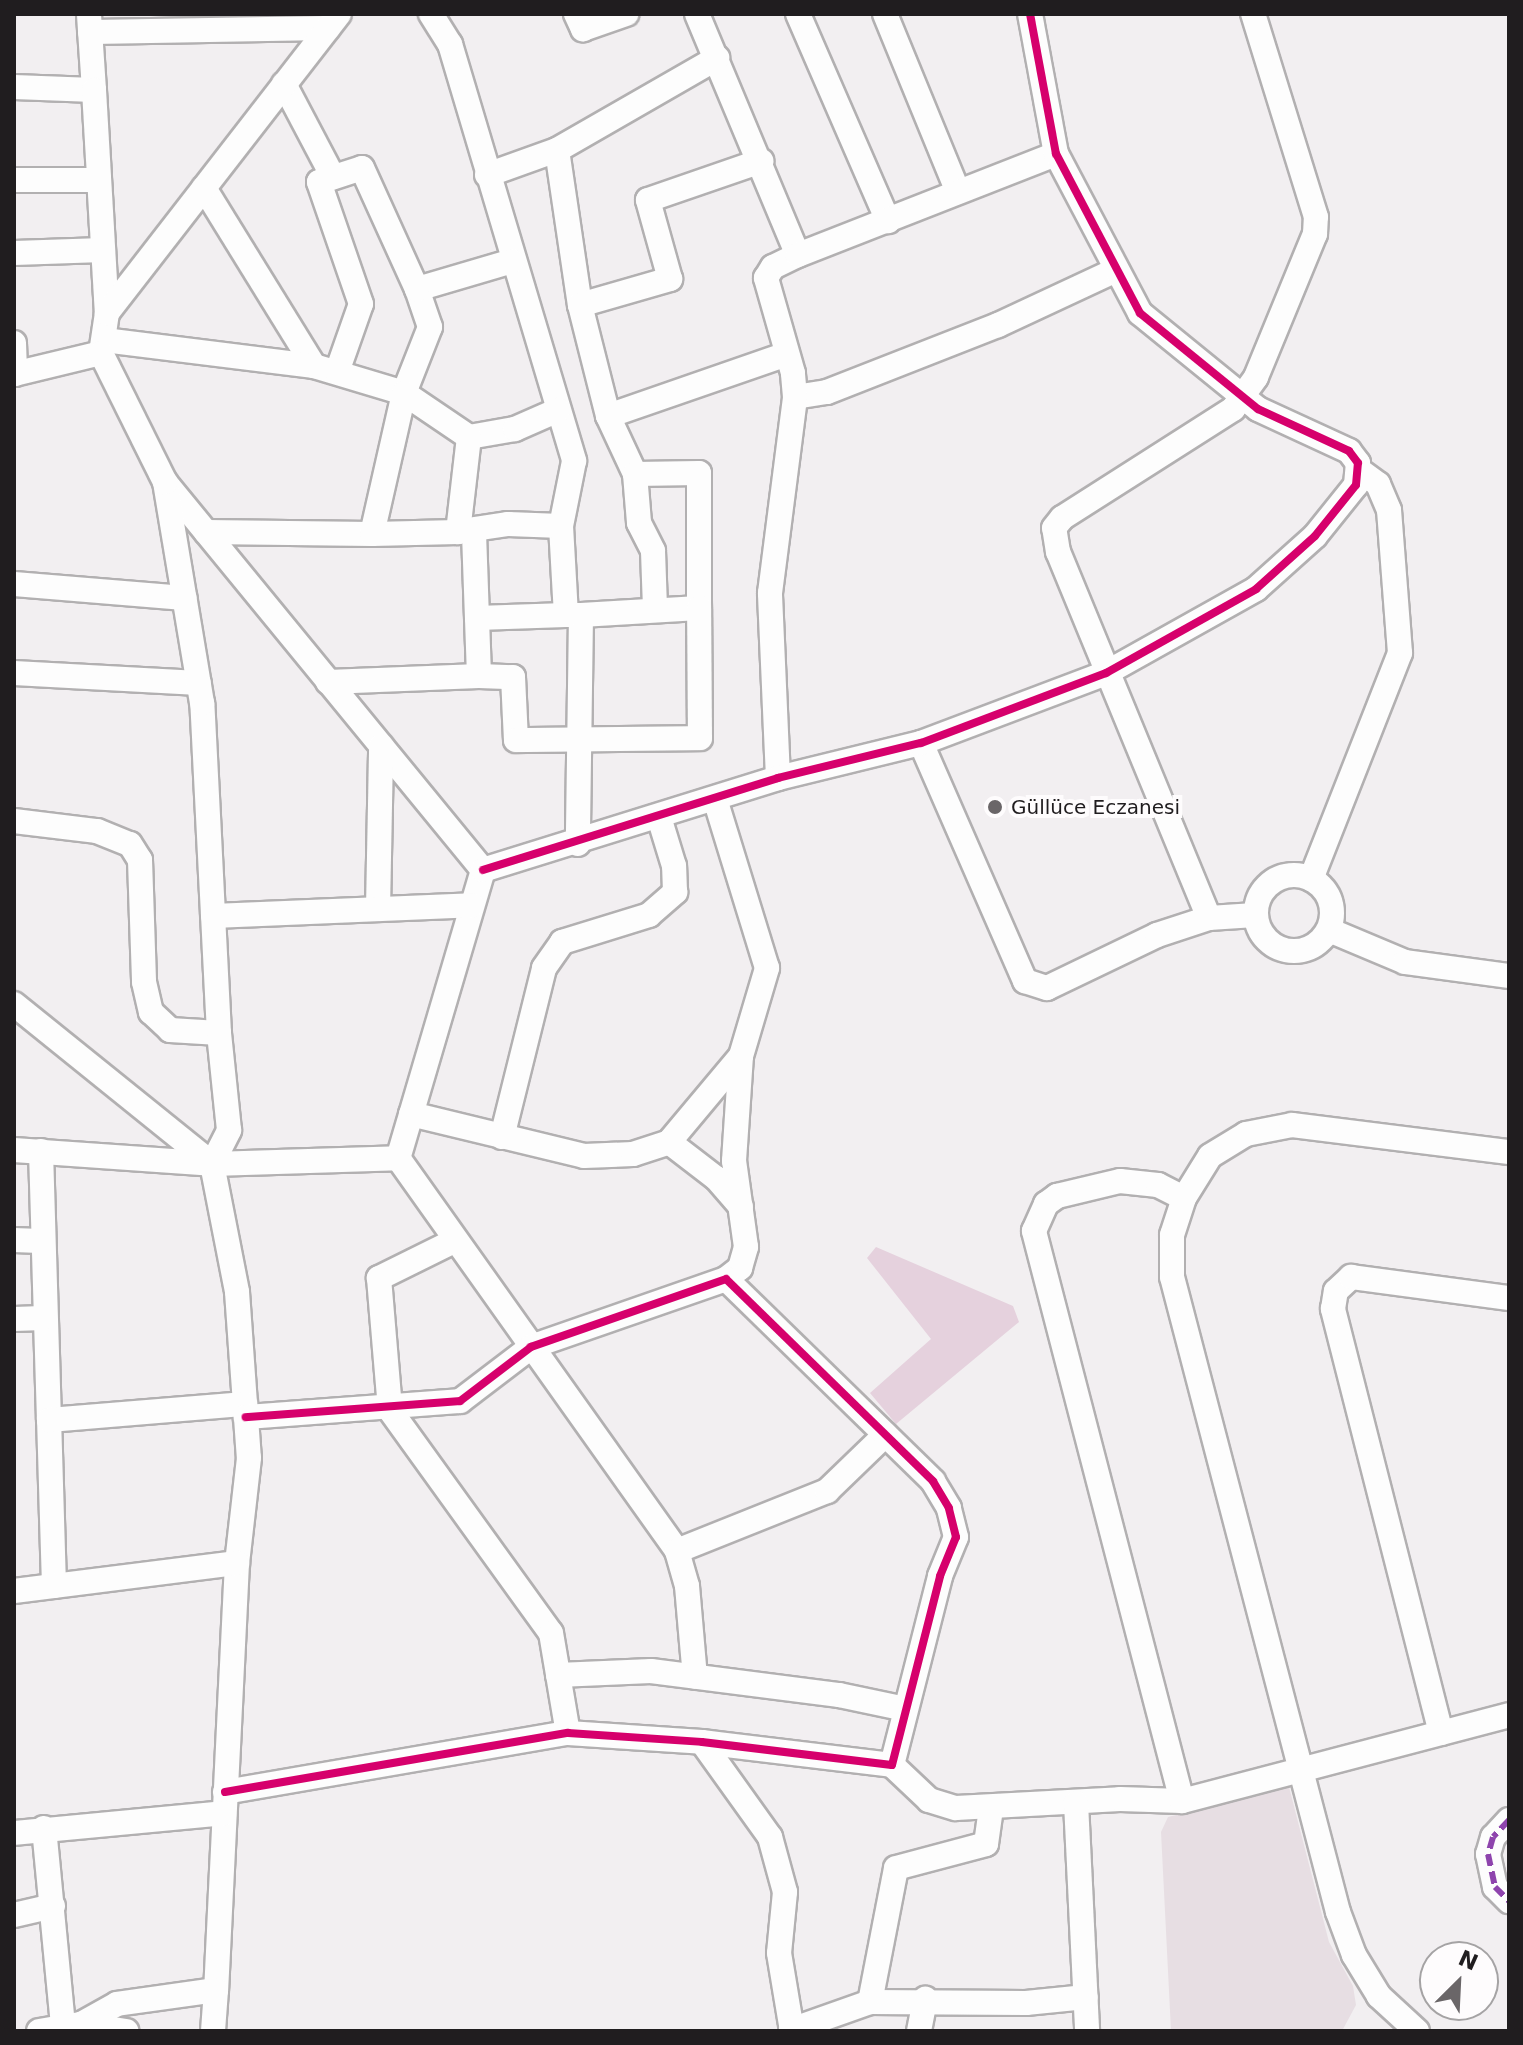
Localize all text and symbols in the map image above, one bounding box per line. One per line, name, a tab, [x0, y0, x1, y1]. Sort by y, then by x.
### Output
place label: Güllüce Eczanesi	[1011, 795, 1180, 819]
marker: Güllüce Eczanesi	[986, 798, 1004, 816]
north arrow	[1419, 1941, 1499, 2021]
text: N	[1455, 1945, 1482, 1976]

